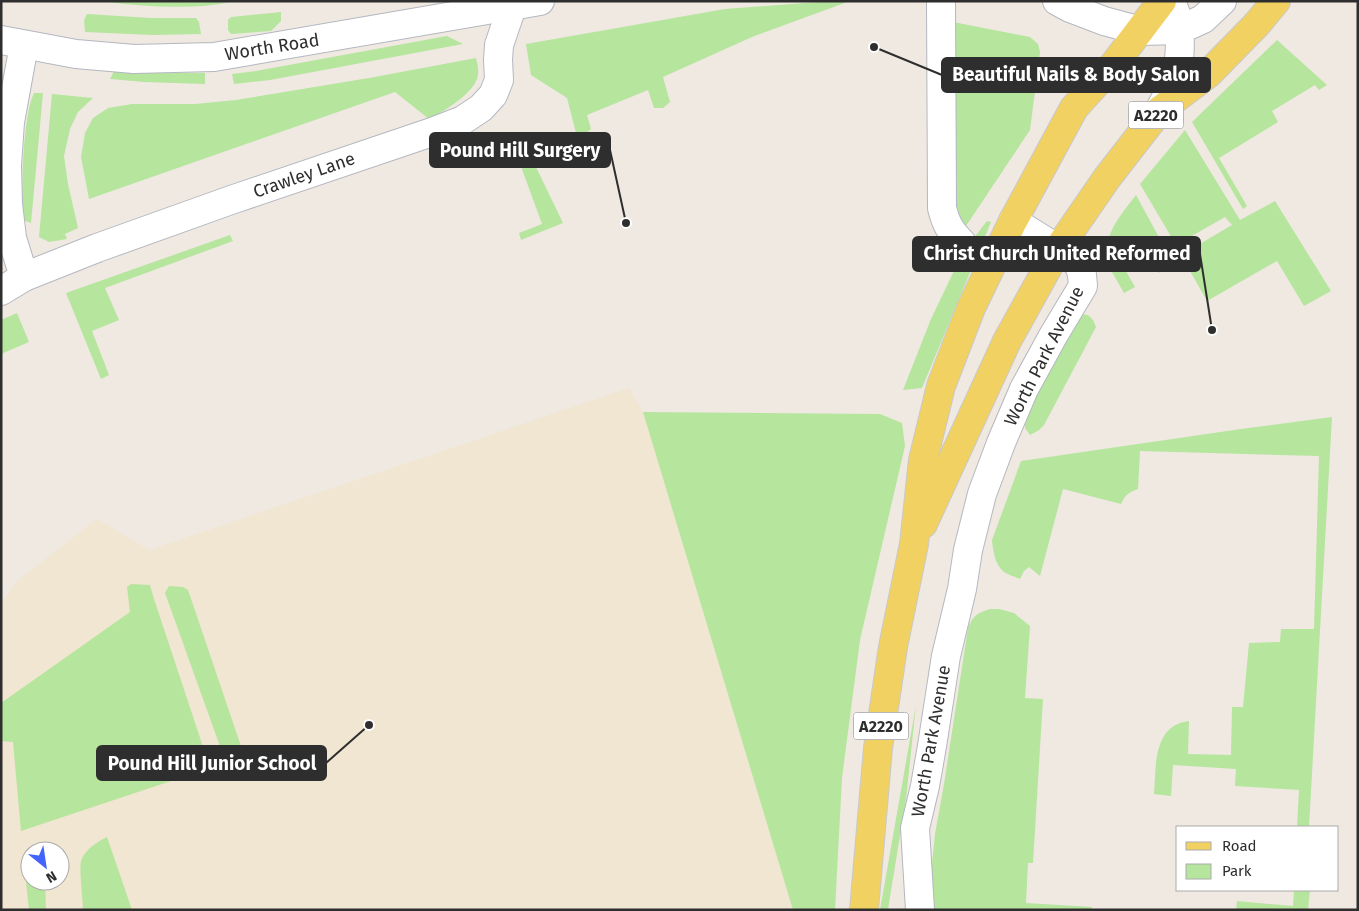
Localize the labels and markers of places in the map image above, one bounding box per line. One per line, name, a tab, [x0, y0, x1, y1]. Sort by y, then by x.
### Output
callout: Beautiful Nails & Body Salon	[942, 58, 1210, 92]
callout: Pound Hill Surgery	[430, 133, 610, 167]
callout: Christ Church United Reformed	[913, 237, 1200, 271]
callout: Pound Hill Junior School	[97, 746, 326, 780]

